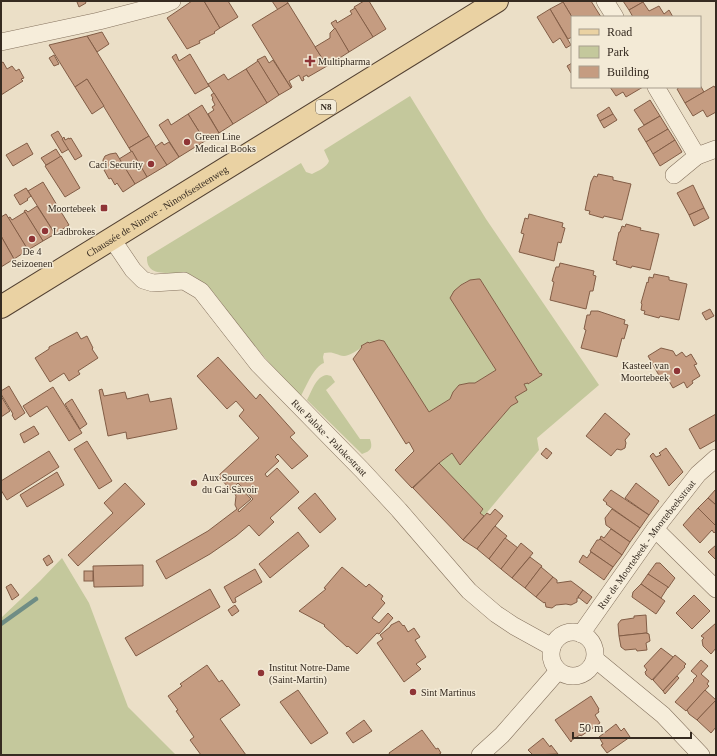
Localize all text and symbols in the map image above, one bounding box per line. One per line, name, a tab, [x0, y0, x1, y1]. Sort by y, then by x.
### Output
legend	[571, 16, 701, 88]
text: Road	[607, 25, 632, 39]
text: Park	[607, 45, 629, 59]
marker: Multipharma	[305, 56, 315, 66]
place label: Multipharma	[318, 56, 371, 67]
text: Building	[607, 65, 649, 79]
road number: N8	[316, 100, 336, 114]
place label: Green Line Medical Books	[195, 131, 256, 154]
marker: Green Line Medical Books	[182, 137, 192, 147]
place label: Caci Security	[89, 159, 143, 170]
marker: Caci Security	[146, 159, 156, 169]
street label: Chaussée de Ninove - Ninoofsesteenweg	[84, 163, 229, 259]
place label: Moortebeek	[48, 203, 96, 214]
marker: Moortebeek	[99, 203, 109, 213]
marker: Ladbrokes	[40, 226, 50, 236]
place label: Ladbrokes	[53, 226, 95, 237]
marker: De 4 Seizoenen	[27, 234, 37, 244]
place label: De 4 Seizoenen	[11, 246, 53, 269]
place label: Kasteel van Moortebeek	[621, 360, 669, 383]
marker: Kasteel van Moortebeek	[672, 366, 682, 376]
street label: Rue Paloke - Palokestraat	[290, 397, 370, 478]
place label: Aux Sources du Gai Savoir	[202, 472, 258, 495]
street label: Rue de Moortebeek - Moortebeekstraat	[595, 477, 697, 611]
marker: Aux Sources du Gai Savoir	[189, 478, 199, 488]
place label: Institut Notre-Dame (Saint-Martin)	[269, 662, 350, 686]
marker: Institut Notre-Dame (Saint-Martin)	[256, 668, 266, 678]
marker: Sint Martinus	[408, 687, 418, 697]
place label: Sint Martinus	[421, 687, 476, 698]
scale bar	[573, 714, 691, 740]
text: 50 m	[579, 721, 604, 735]

